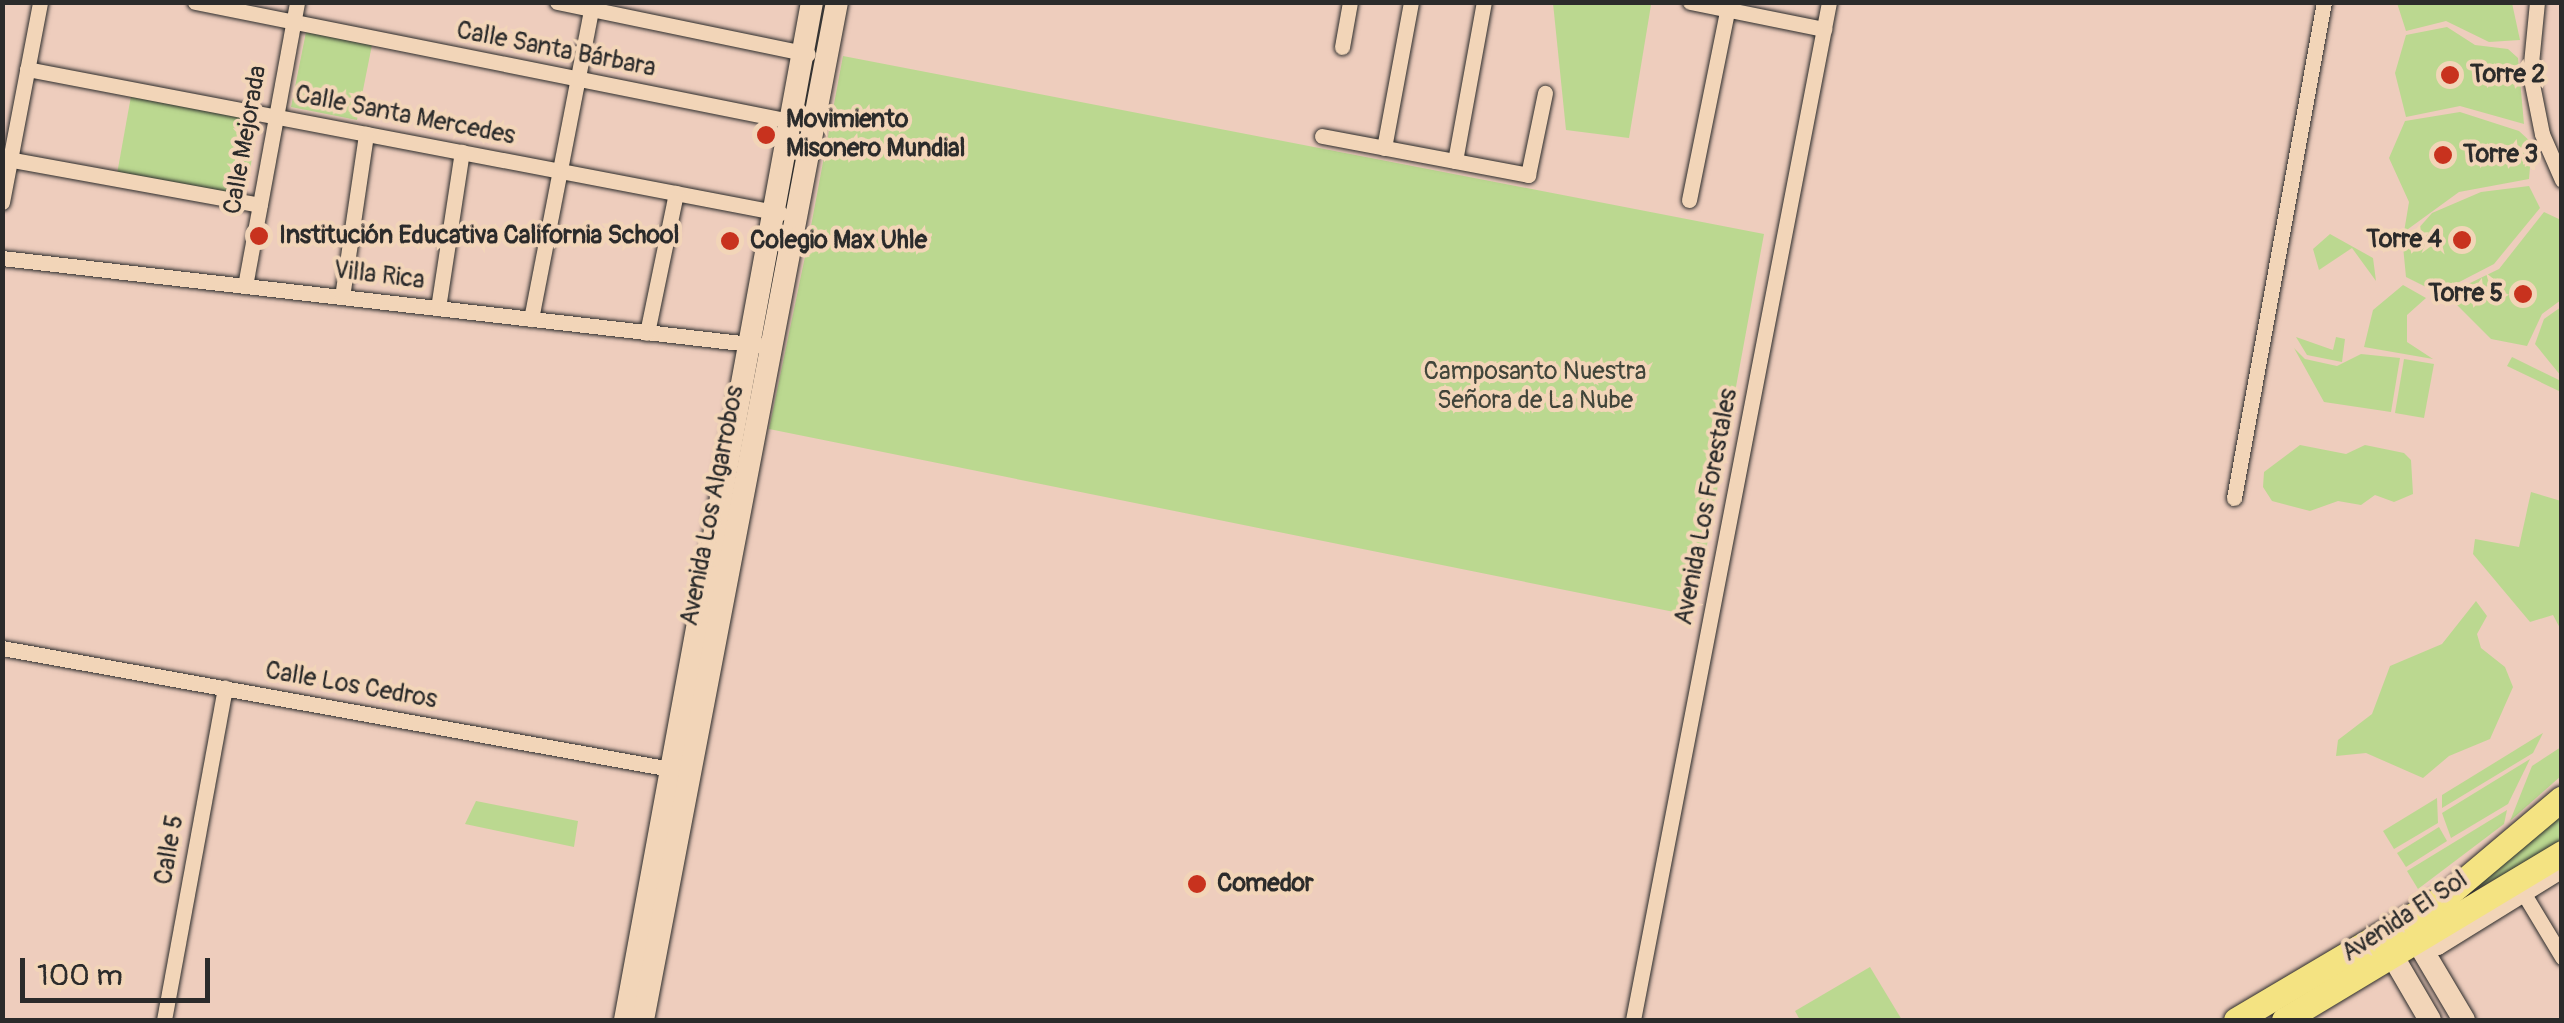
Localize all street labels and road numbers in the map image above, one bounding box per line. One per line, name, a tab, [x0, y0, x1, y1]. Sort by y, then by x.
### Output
street label: Calle Santa Bárbara	[454, 16, 658, 84]
street label: Calle Mejorada	[218, 63, 274, 217]
street label: Calle Santa Mercedes	[292, 80, 518, 152]
street label: Villa Rica	[332, 256, 426, 296]
street label: Avenida Los Algarrobos	[675, 383, 751, 629]
street label: Avenida Los Forestales	[1669, 386, 1745, 628]
street label: Calle Los Cedros	[263, 656, 439, 716]
street label: Calle 5	[149, 813, 191, 887]
street label: Avenida El Sol	[2336, 865, 2474, 969]

